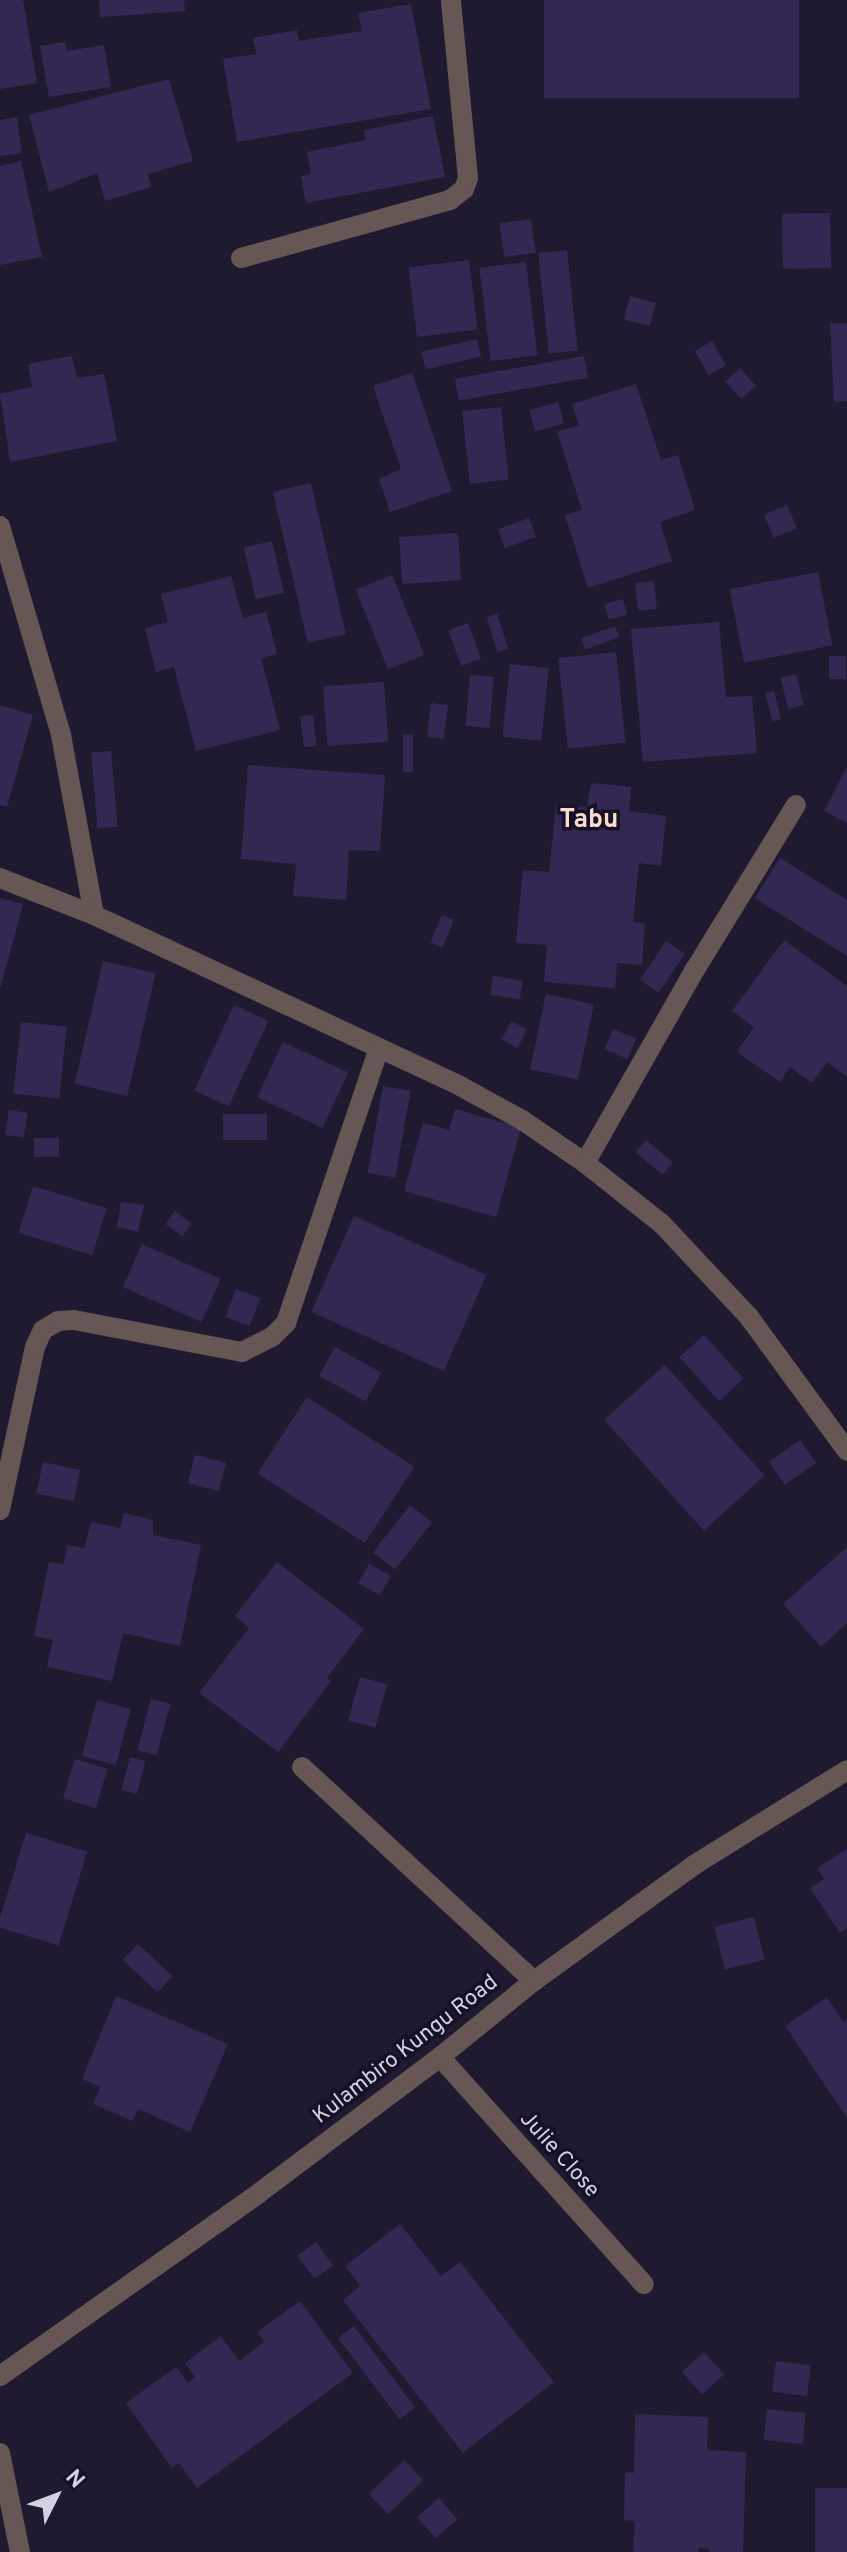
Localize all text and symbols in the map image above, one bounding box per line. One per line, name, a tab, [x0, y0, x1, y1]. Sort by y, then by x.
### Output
district label: Tabu	[560, 805, 618, 837]
street label: Kulambiro Kungu Road	[308, 1970, 504, 2130]
street label: Julie Close	[513, 2107, 605, 2203]
north arrow	[16, 2456, 96, 2536]
text: N	[59, 2465, 90, 2495]

